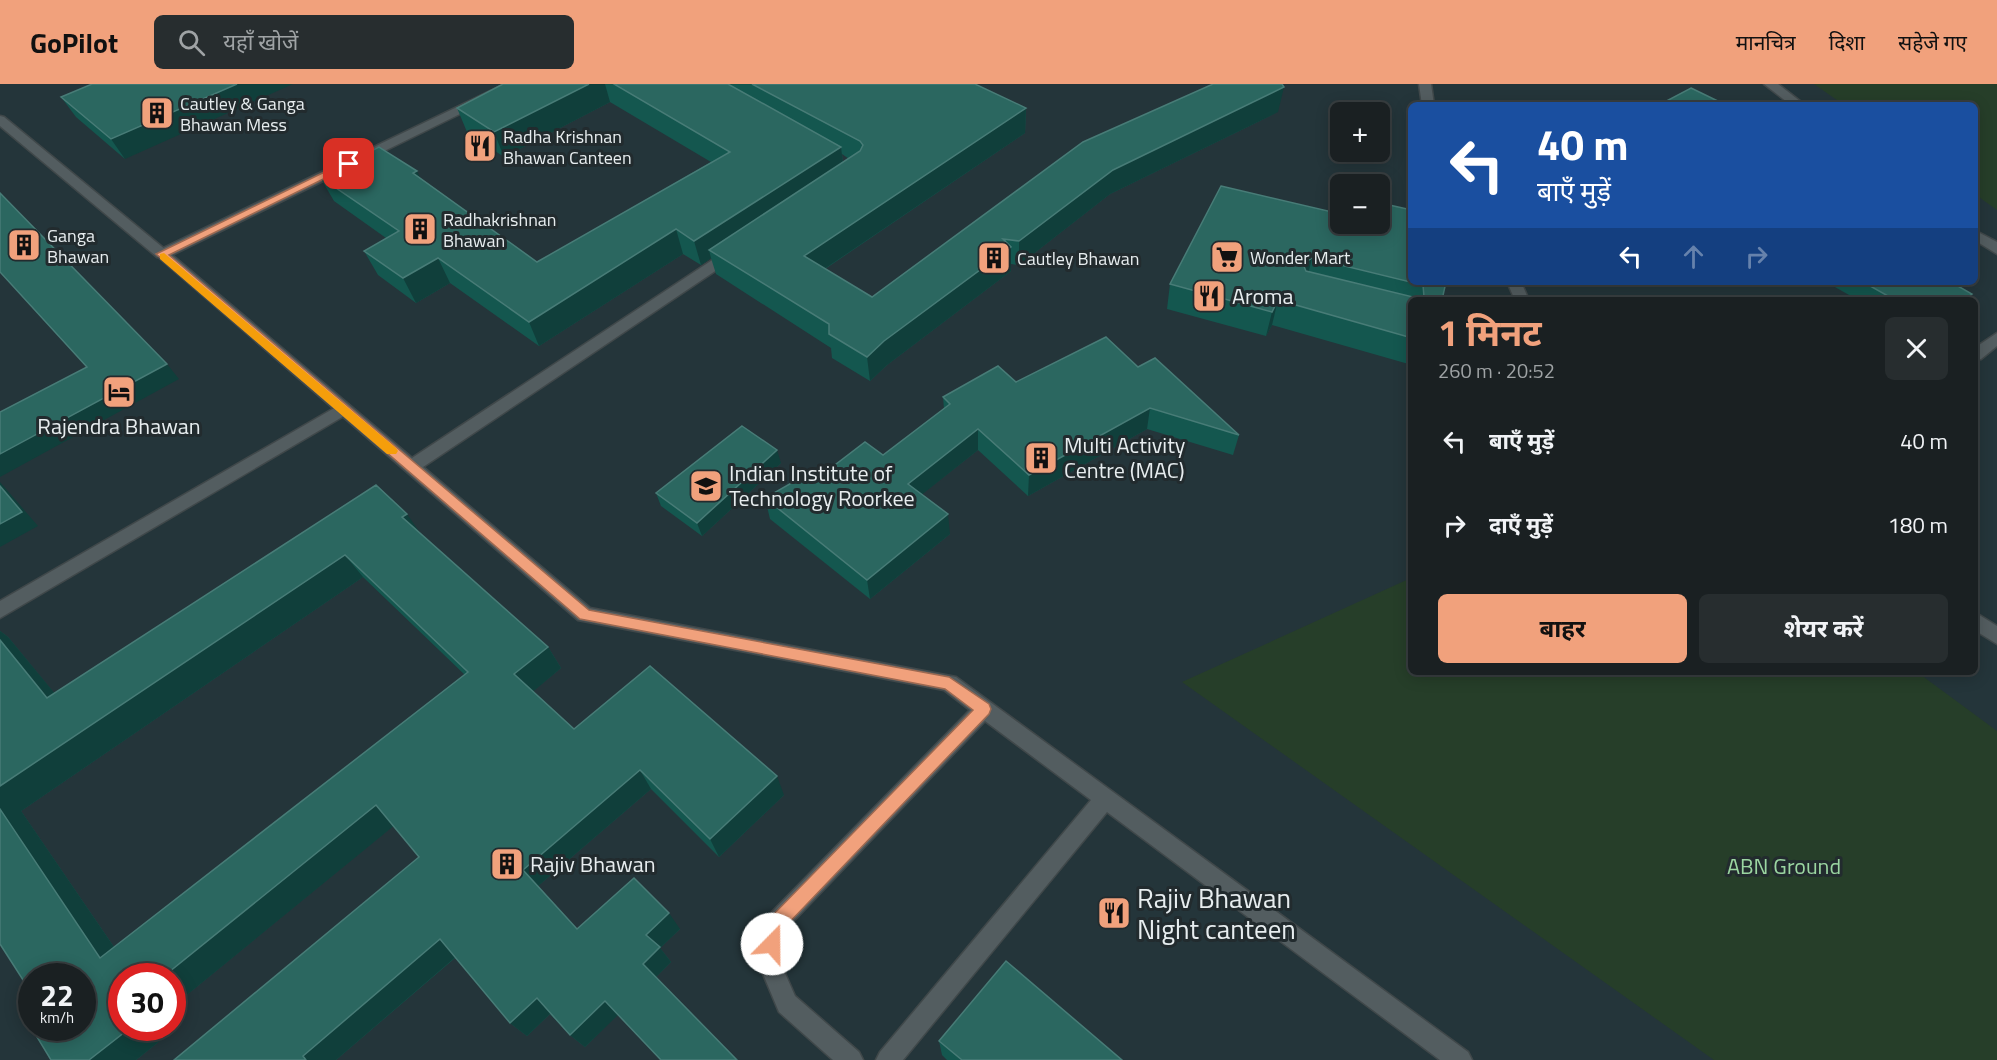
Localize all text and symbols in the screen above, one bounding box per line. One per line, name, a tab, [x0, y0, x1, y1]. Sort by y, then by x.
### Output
search box	[154, 15, 574, 69]
text: GoPilot	[30, 21, 118, 64]
text: यहाँ खोजें	[223, 25, 298, 59]
icon: search	[175, 26, 208, 59]
text: मानचित्र	[1736, 26, 1796, 58]
text: दिशा	[1829, 26, 1865, 58]
text: सहेजे गए	[1898, 26, 1967, 58]
place label: Cautley & Ganga Bhawan Mess	[180, 90, 305, 138]
building icon: Cautley & Ganga Bhawan Mess	[139, 95, 175, 131]
map controls	[1330, 102, 1390, 234]
button: +	[1330, 102, 1390, 162]
text: 40 m	[1537, 112, 1629, 176]
place label: Radha Krishnan Bhawan Canteen	[503, 123, 632, 171]
icon: left	[1438, 126, 1516, 204]
restaurant icon: Radha Krishnan Bhawan Canteen	[462, 128, 498, 164]
pin	[323, 138, 374, 189]
icon: arrive	[332, 147, 365, 180]
text: बाएँ मुड़ें	[1537, 170, 1611, 211]
button: −	[1330, 174, 1390, 234]
place label: Radhakrishnan Bhawan	[443, 206, 557, 254]
building icon: Radhakrishnan Bhawan	[402, 211, 438, 247]
place label: Ganga Bhawan	[47, 222, 109, 270]
building icon: Ganga Bhawan	[6, 227, 42, 263]
supermarket icon: Wonder Mart	[1209, 239, 1245, 275]
building icon: Cautley Bhawan	[976, 240, 1012, 276]
icon: left	[1614, 240, 1647, 273]
icon: ahead	[1677, 240, 1710, 273]
icon: right	[1740, 240, 1773, 273]
place label: Wonder Mart	[1250, 244, 1351, 271]
place label: Cautley Bhawan	[1017, 245, 1140, 272]
restaurant icon: Aroma	[1191, 278, 1227, 314]
place label: Aroma	[1232, 279, 1294, 313]
text: 1 मिनट	[1438, 305, 1542, 360]
button: close	[1885, 317, 1948, 380]
text: 260 m · 20:52	[1438, 355, 1555, 386]
hotel icon: Rajendra Bhawan	[101, 374, 137, 410]
place label: Rajendra Bhawan	[37, 409, 201, 443]
text: बाएँ मुड़ें	[1489, 424, 1554, 458]
text: 40 m	[1900, 424, 1948, 458]
icon: left	[1438, 425, 1471, 458]
place label: Multi Activity Centre (MAC)	[1064, 428, 1186, 487]
building icon: Multi Activity Centre (MAC)	[1023, 440, 1059, 476]
place label: Indian Institute of Technology Roorkee	[729, 456, 915, 515]
school or university icon: Indian Institute of Technology Roorkee	[688, 468, 724, 504]
text: दाएँ मुड़ें	[1489, 508, 1553, 542]
text: 180 m	[1888, 508, 1948, 542]
icon: right	[1438, 509, 1471, 542]
button: बाहर	[1438, 594, 1687, 663]
button: शेयर करें	[1699, 594, 1948, 663]
building icon: Rajiv Bhawan	[489, 846, 525, 882]
place label: Rajiv Bhawan	[530, 847, 656, 881]
park label: ABN Ground	[1727, 849, 1841, 883]
place label: Rajiv Bhawan Night canteen	[1137, 877, 1296, 949]
restaurant icon: Rajiv Bhawan Night canteen	[1096, 895, 1132, 931]
position arrow	[740, 912, 804, 976]
speed limit sign: 30	[108, 963, 186, 1041]
text: 22	[40, 972, 74, 1018]
text: km/h	[40, 1006, 74, 1029]

